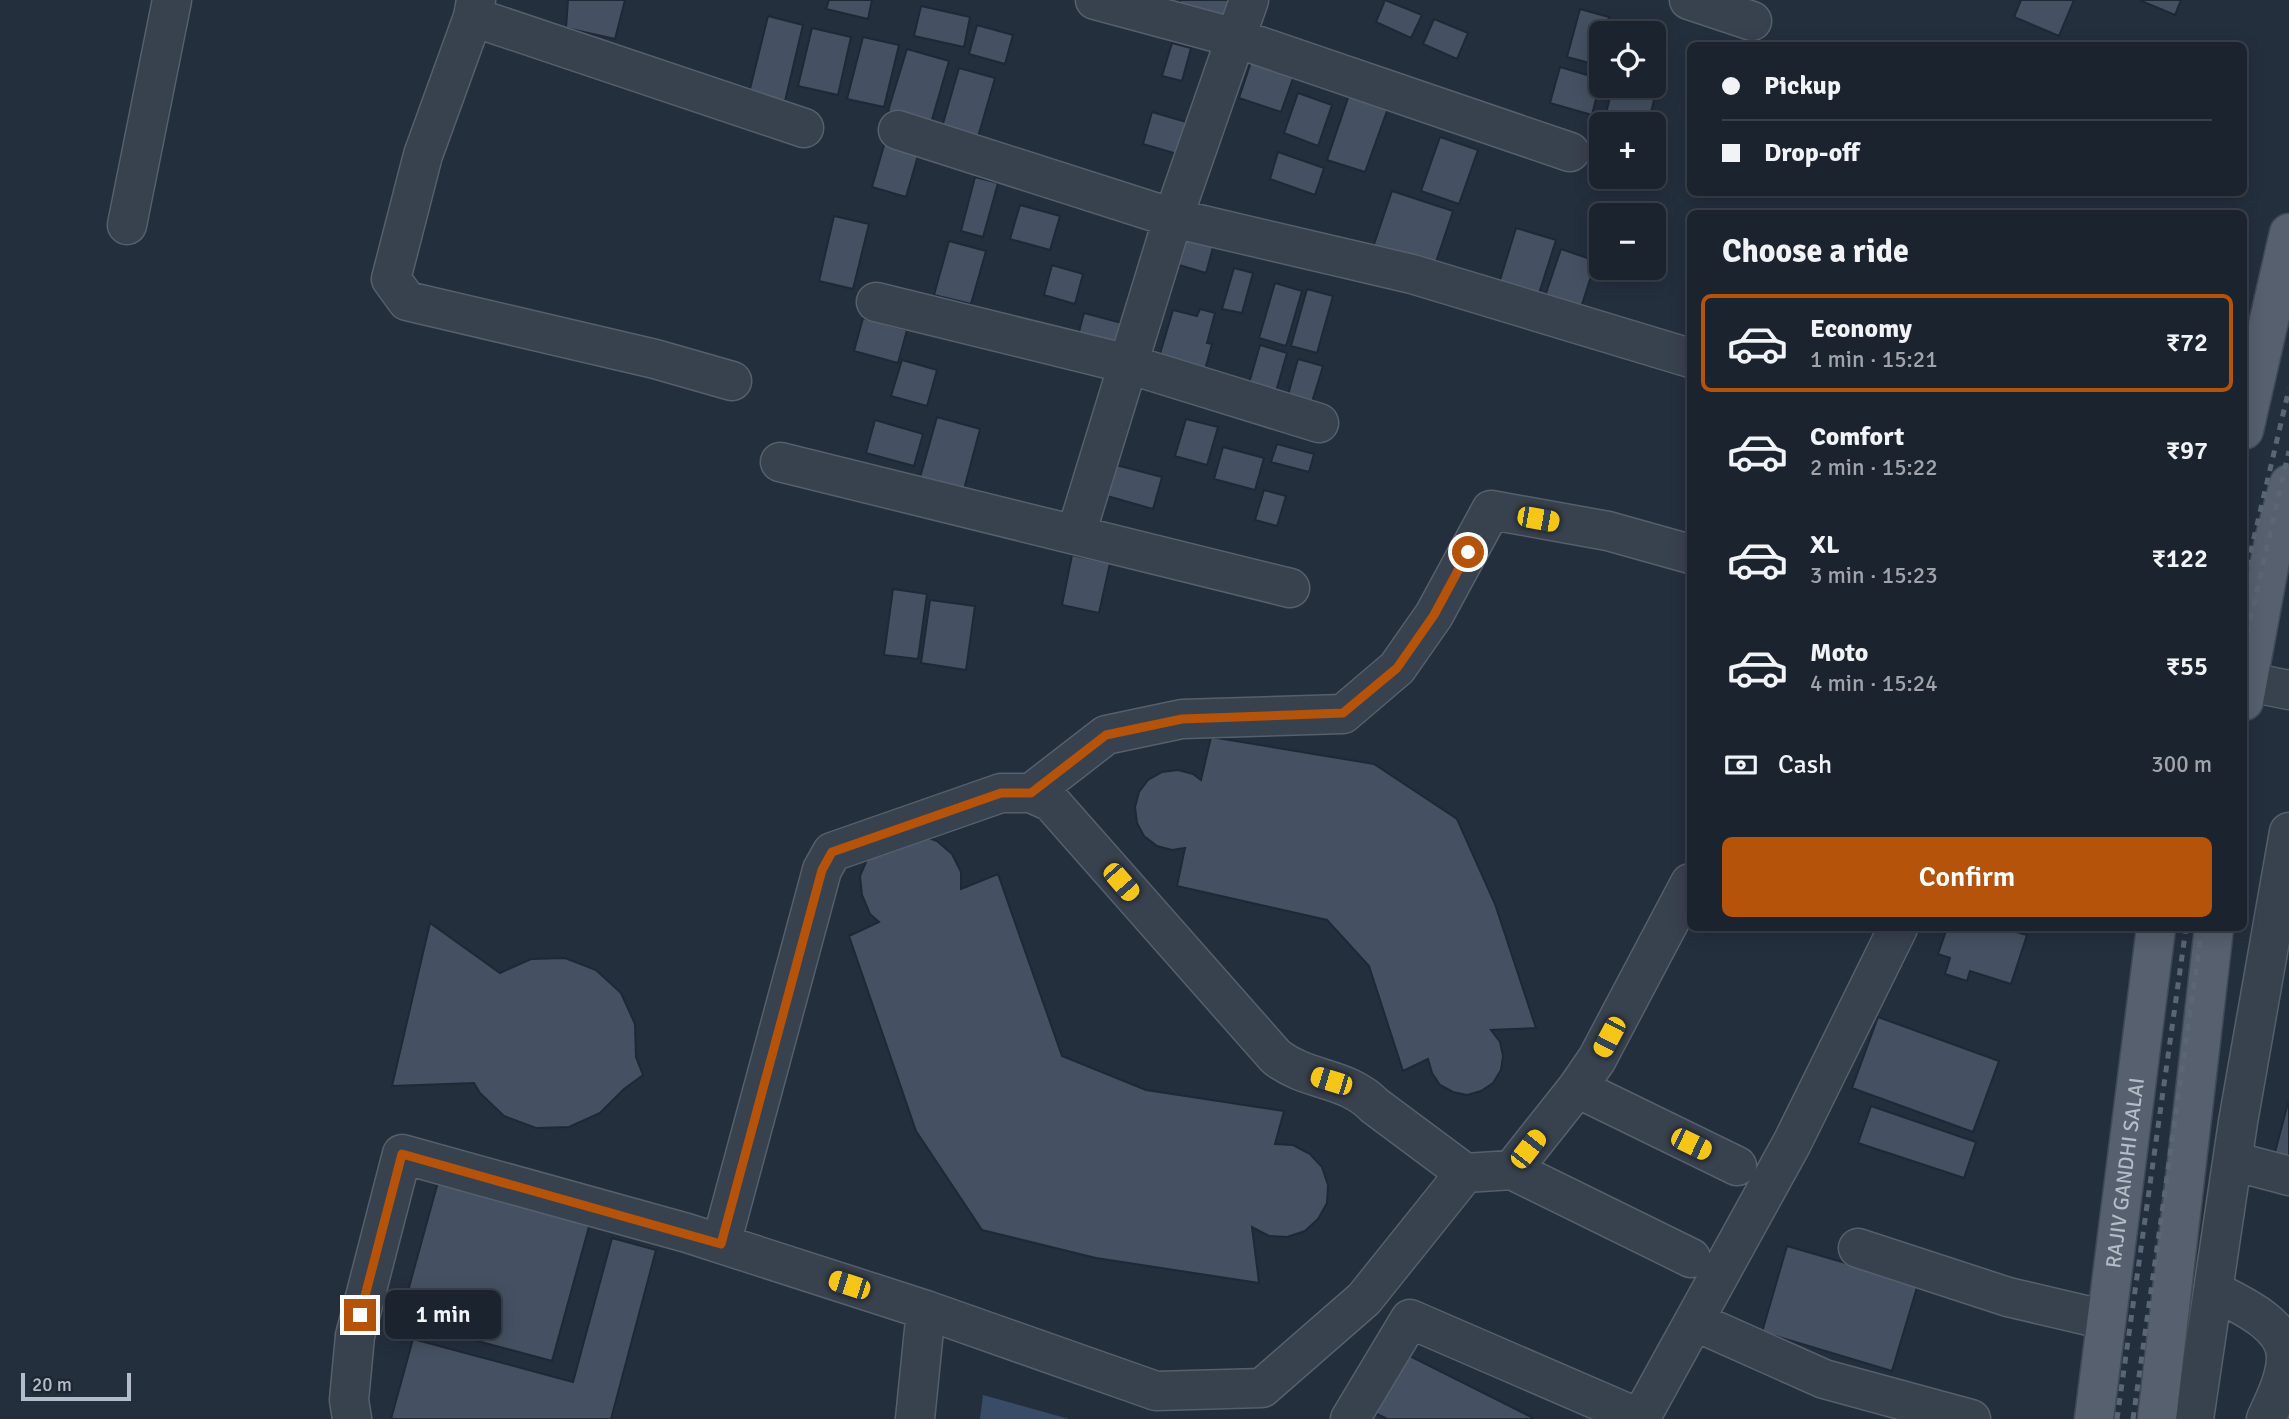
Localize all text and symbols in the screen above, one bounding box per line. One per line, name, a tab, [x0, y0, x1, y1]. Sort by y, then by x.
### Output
map controls	[1589, 21, 1666, 280]
button: locate	[1589, 21, 1666, 98]
text: Pickup	[1764, 70, 1841, 102]
button: +	[1589, 112, 1666, 189]
text: Drop-off	[1764, 137, 1860, 169]
button: −	[1589, 203, 1666, 280]
text: Choose a ride	[1722, 232, 1909, 271]
icon: car	[1726, 312, 1789, 375]
text: Economy	[1810, 313, 1912, 345]
text: ₹72	[2166, 327, 2208, 359]
text: 1 min · 15:21	[1810, 345, 1938, 374]
icon: car	[1726, 420, 1789, 483]
text: Comfort	[1810, 421, 1904, 453]
text: ₹97	[2166, 435, 2208, 467]
text: 2 min · 15:22	[1810, 453, 1938, 482]
car	[1516, 505, 1561, 533]
icon: car	[1726, 528, 1789, 591]
text: XL	[1810, 529, 1840, 561]
route start	[1452, 536, 1484, 568]
text: ₹122	[2152, 543, 2208, 575]
text: 3 min · 15:23	[1810, 561, 1938, 590]
icon: car	[1726, 636, 1789, 699]
text: Moto	[1810, 637, 1868, 669]
text: ₹55	[2166, 651, 2208, 683]
text: 4 min · 15:24	[1810, 669, 1938, 698]
icon: cash	[1722, 746, 1760, 784]
text: Cash	[1778, 749, 1832, 781]
text: 300 m	[2151, 750, 2212, 779]
button: Confirm	[1722, 837, 2212, 917]
car	[1100, 859, 1143, 905]
car	[1590, 1014, 1629, 1060]
car	[1308, 1065, 1355, 1097]
street label: RAJIV GANDHI SALAI	[2100, 1076, 2150, 1270]
car	[1668, 1125, 1715, 1163]
car	[1507, 1126, 1550, 1172]
car	[826, 1269, 873, 1301]
callout: 1 min	[384, 1290, 500, 1340]
route end	[344, 1299, 376, 1331]
text: 1 min	[415, 1300, 471, 1329]
scale bar	[21, 1370, 131, 1402]
text: 20 m	[32, 1373, 72, 1397]

